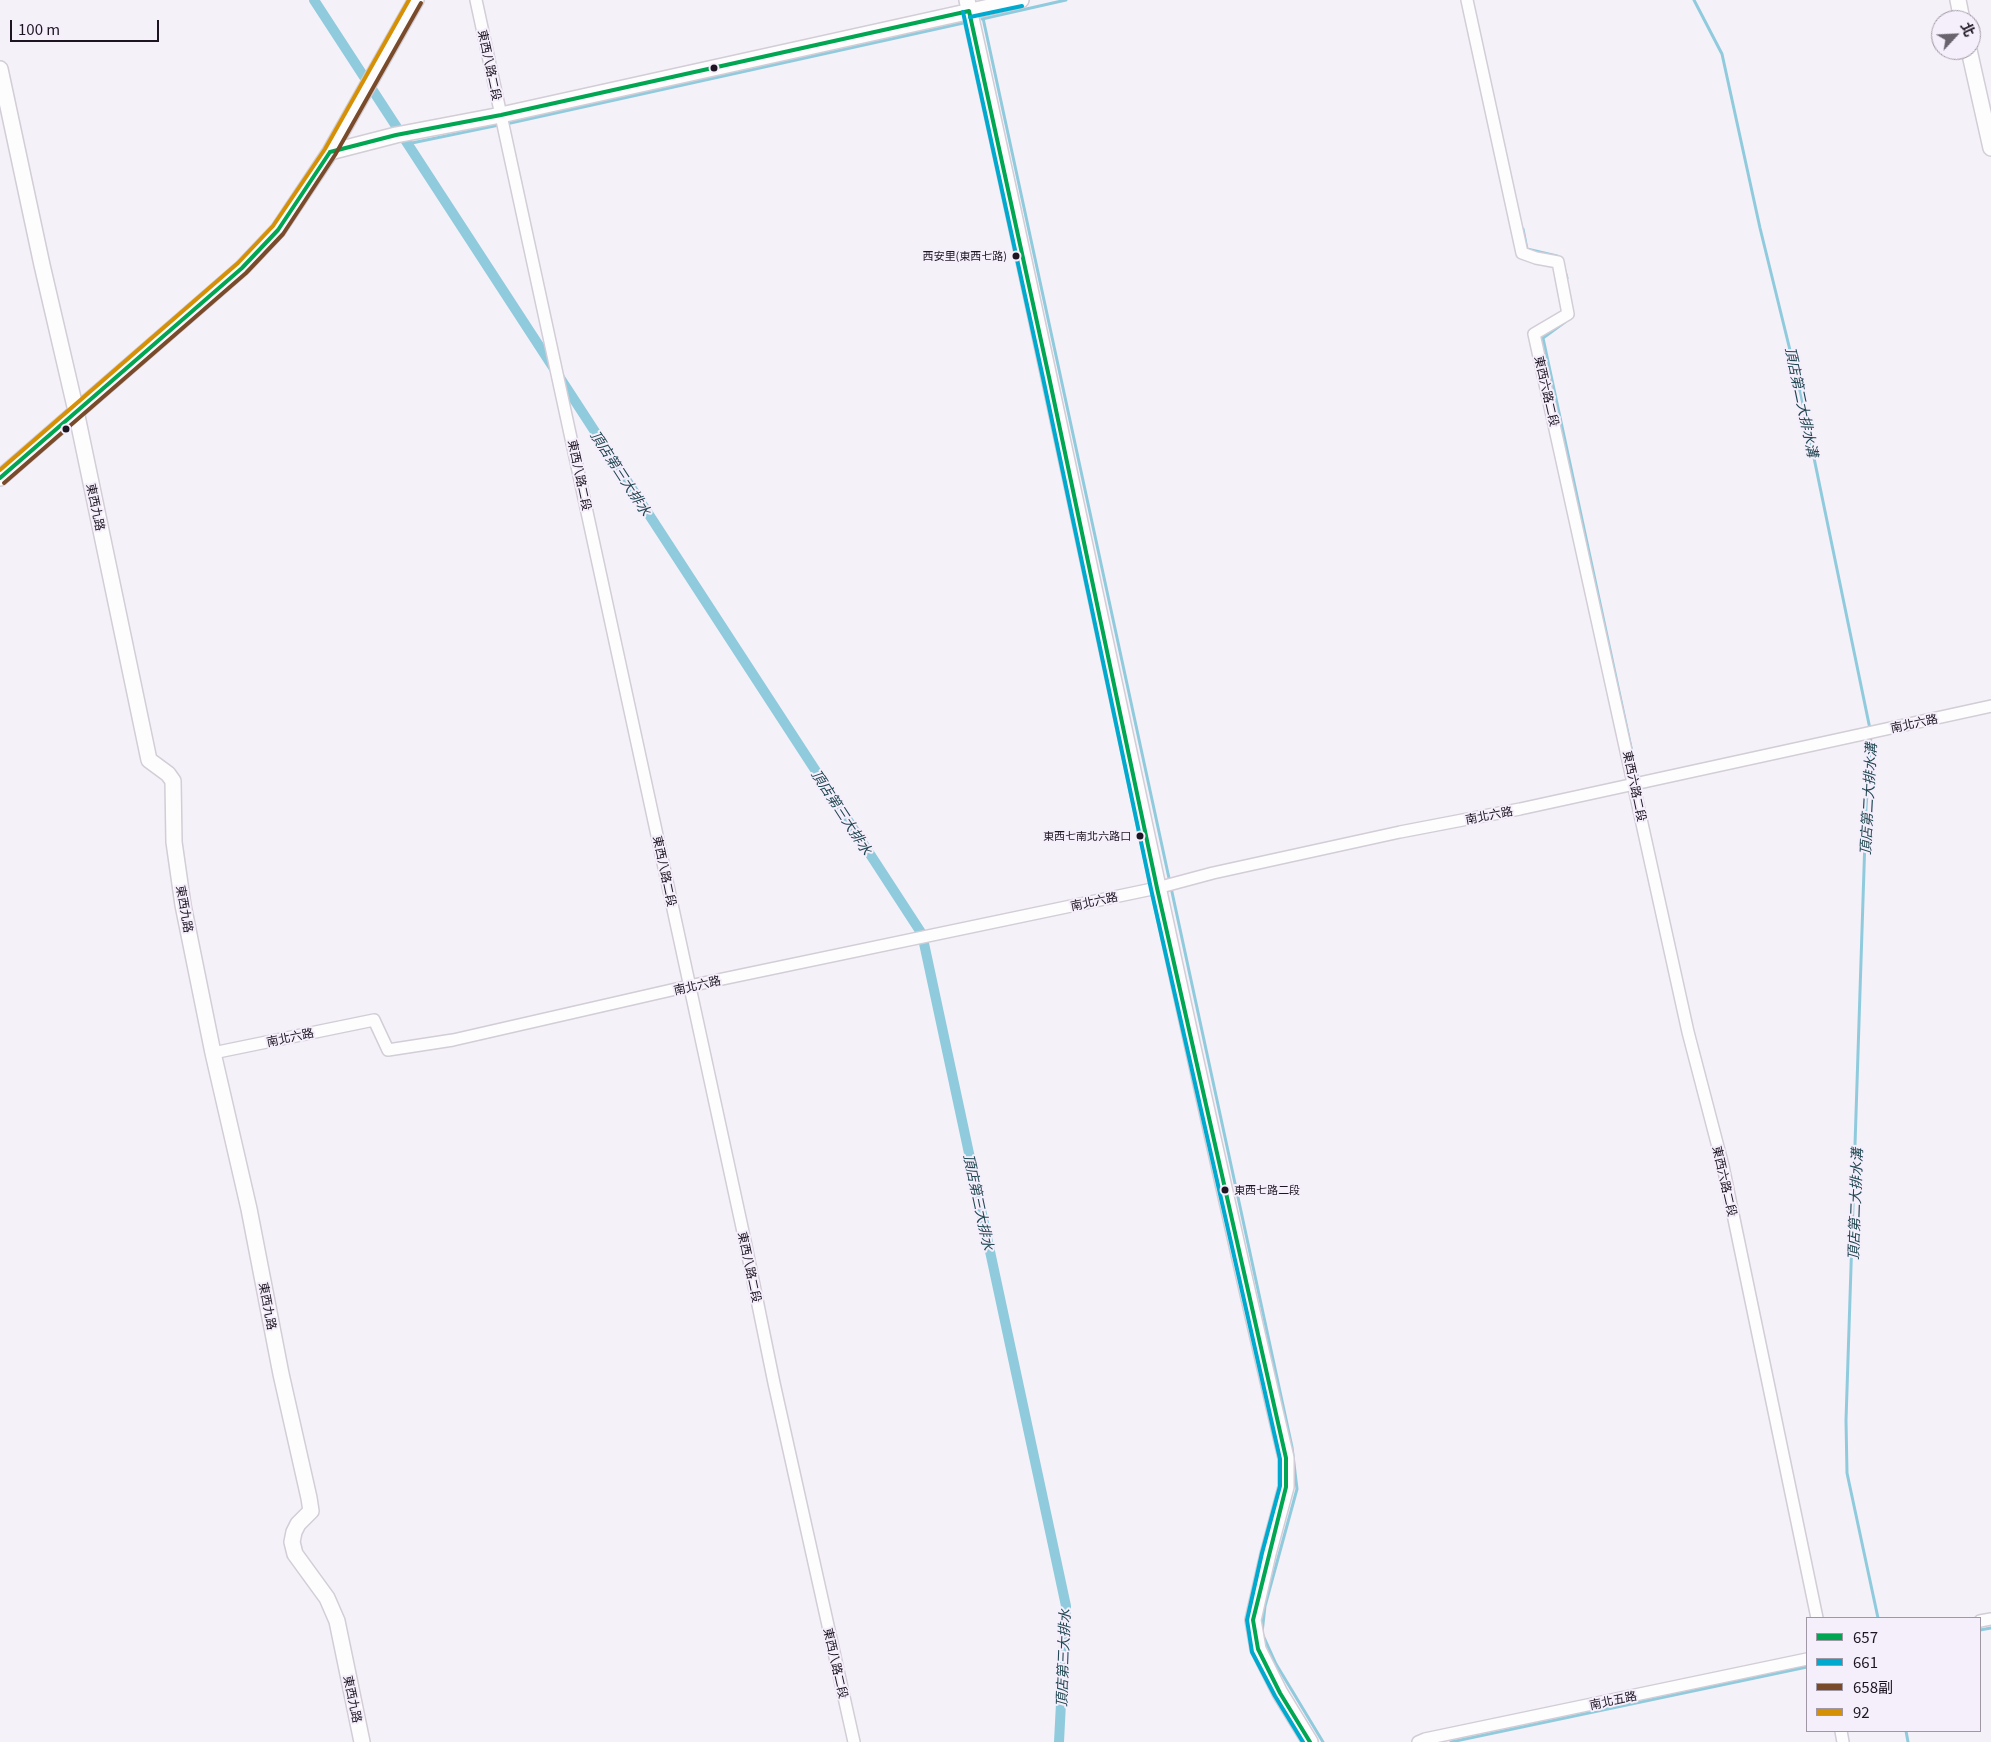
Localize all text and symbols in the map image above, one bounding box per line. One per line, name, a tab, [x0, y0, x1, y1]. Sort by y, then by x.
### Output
scale bar	[12, 10, 161, 42]
north arrow	[1931, 10, 1981, 60]
text: 100 m	[18, 18, 60, 39]
text: 北	[1957, 19, 1981, 40]
street label: 東西八路二段	[475, 28, 505, 102]
unlabelled marker	[709, 63, 719, 73]
place label: 西安里(東西七路)	[923, 249, 1007, 263]
marker: 西安里(東西七路)	[1011, 251, 1021, 261]
water label: 頂店第二大排水溝	[1782, 345, 1822, 459]
street label: 東西六路二段	[1532, 354, 1562, 428]
unlabelled marker	[61, 424, 71, 434]
water label: 頂店第三大排水	[587, 427, 655, 519]
street label: 東西八路二段	[565, 438, 595, 512]
street label: 東西九路	[84, 482, 108, 532]
street label: 南北六路	[1889, 711, 1939, 735]
water label: 頂店第二大排水溝	[1857, 743, 1879, 855]
street label: 東西六路二段	[1620, 749, 1650, 823]
water label: 頂店第三大排水	[808, 766, 876, 858]
street label: 南北六路	[1464, 803, 1514, 827]
place label: 東西七南北六路口	[1043, 829, 1131, 843]
marker: 東西七南北六路口	[1135, 831, 1145, 841]
street label: 東西八路二段	[650, 834, 680, 908]
street label: 東西九路	[174, 884, 196, 934]
street label: 南北六路	[1069, 889, 1119, 913]
street label: 南北六路	[672, 973, 722, 997]
street label: 南北六路	[265, 1025, 315, 1049]
street label: 東西六路二段	[1710, 1144, 1740, 1218]
water label: 頂店第二大排水溝	[1845, 1148, 1865, 1260]
water label: 頂店第三大排水	[961, 1152, 997, 1252]
place label: 東西七路二段	[1234, 1183, 1300, 1197]
marker: 東西七路二段	[1220, 1185, 1230, 1195]
street label: 東西八路二段	[735, 1230, 765, 1304]
street label: 東西九路	[256, 1281, 280, 1331]
water label: 頂店第三大排水	[1053, 1609, 1073, 1707]
legend	[1806, 1617, 1981, 1732]
street label: 東西八路二段	[821, 1626, 851, 1700]
text: 657	[1853, 1626, 1878, 1647]
text: 661	[1853, 1651, 1878, 1672]
street label: 東西九路	[341, 1674, 365, 1724]
text: 658副	[1853, 1676, 1893, 1697]
street label: 南北五路	[1588, 1688, 1638, 1712]
text: 92	[1853, 1701, 1870, 1722]

